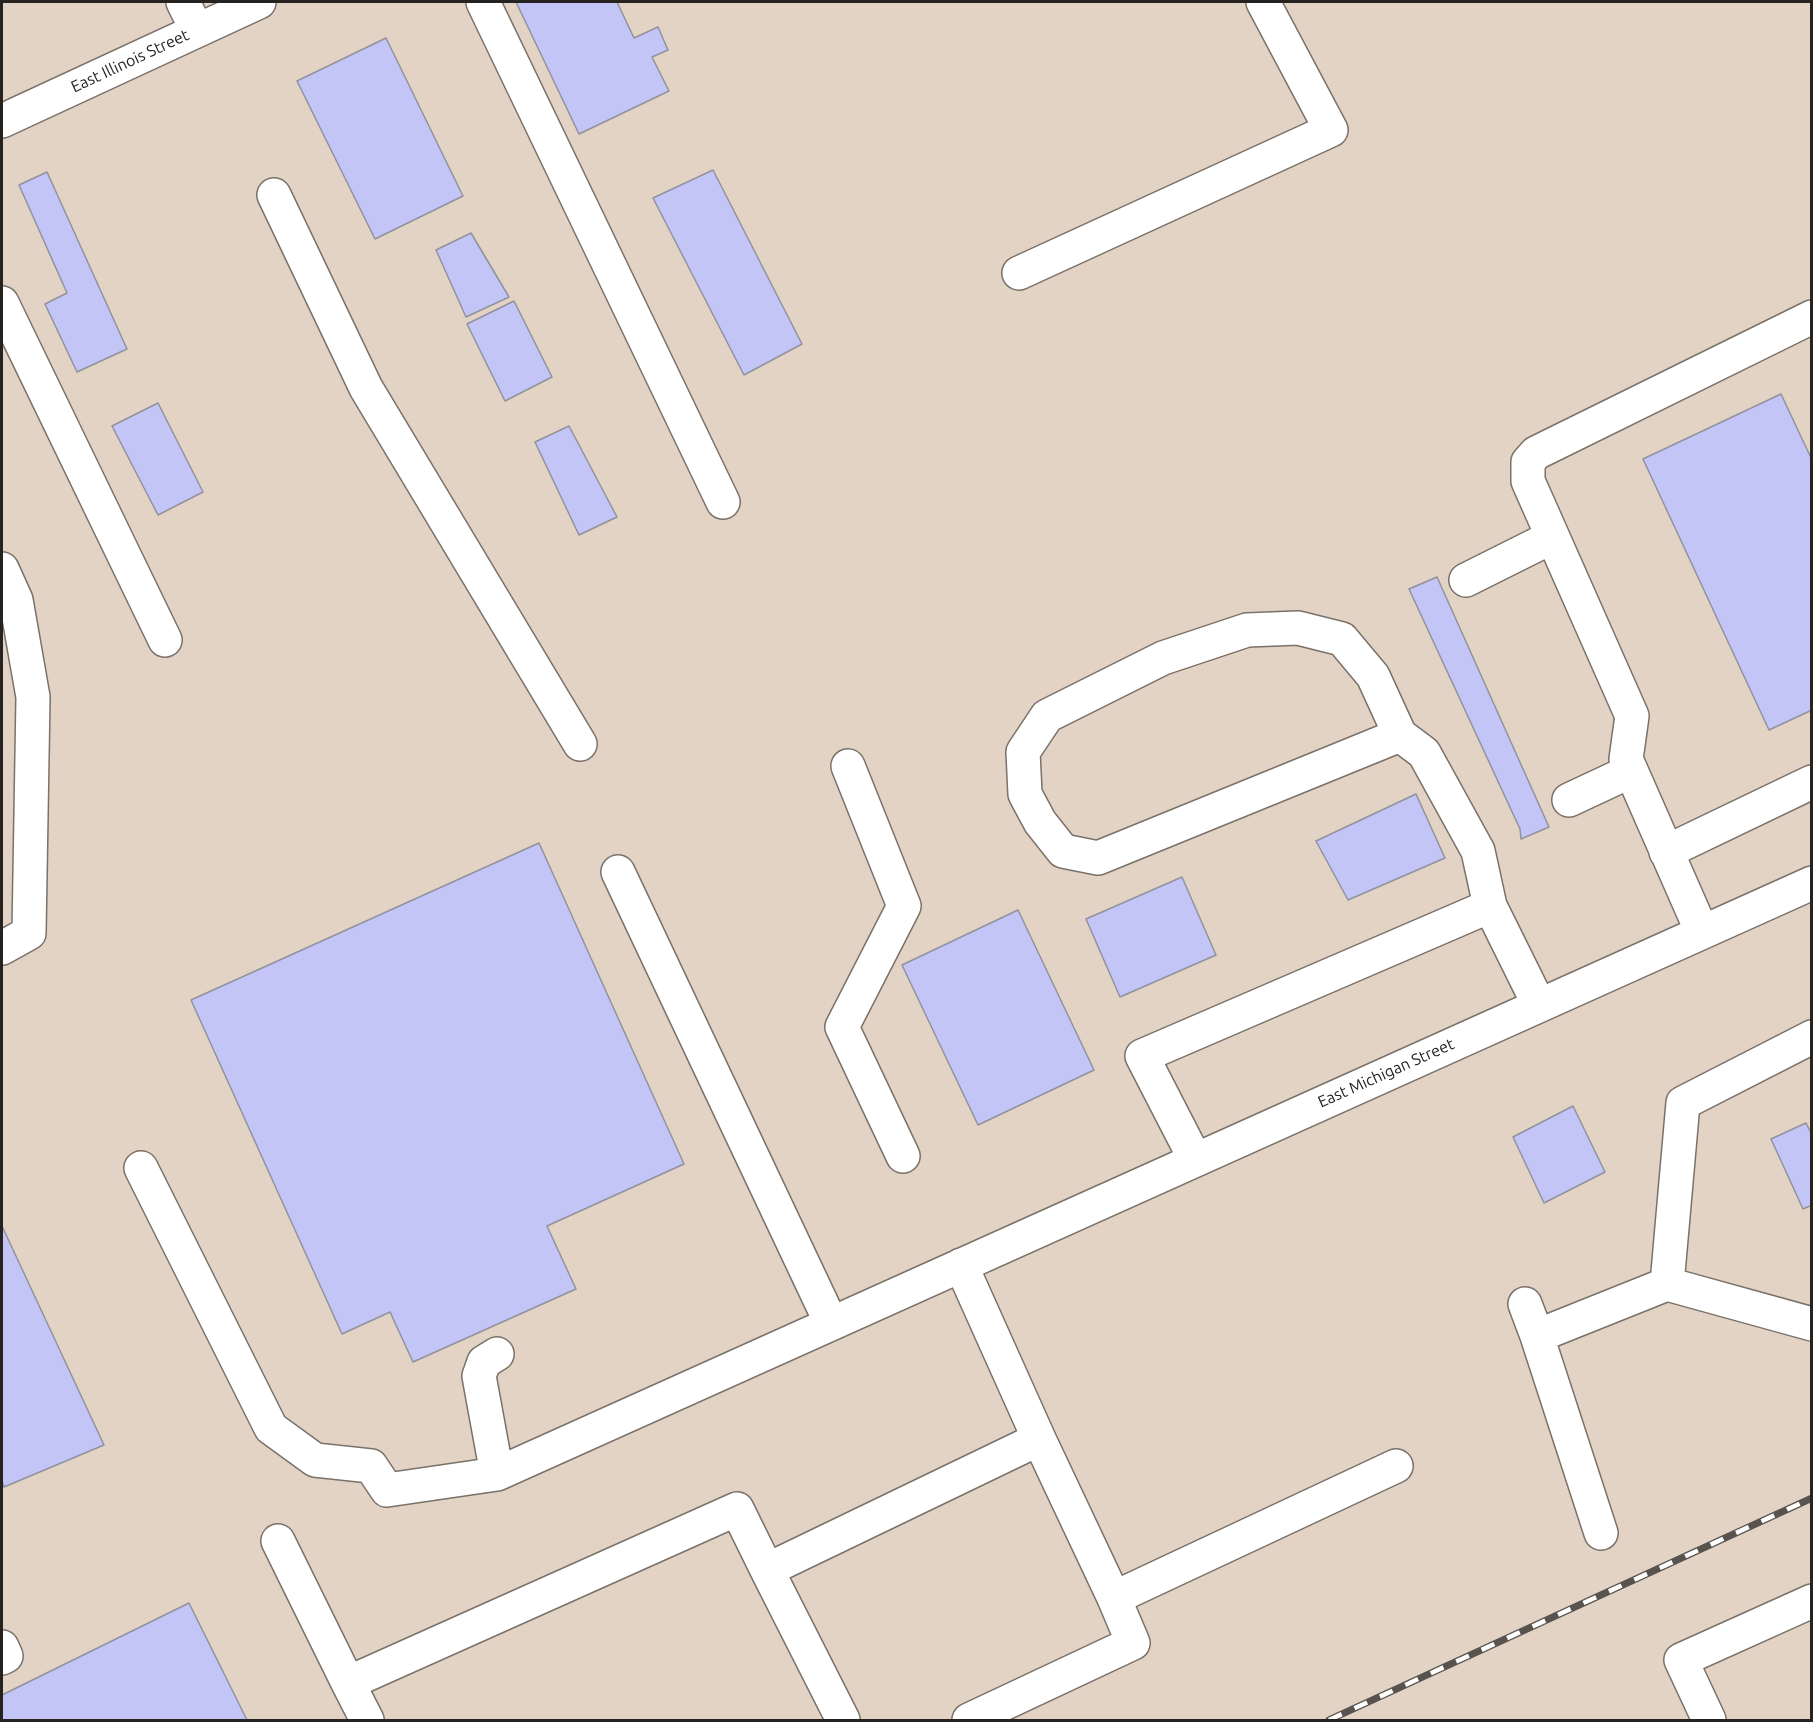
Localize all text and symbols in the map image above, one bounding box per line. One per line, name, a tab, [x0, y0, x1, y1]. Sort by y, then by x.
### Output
street label: East Illinois Street	[68, 25, 192, 97]
street label: East Michigan Street	[1315, 1034, 1457, 1112]

